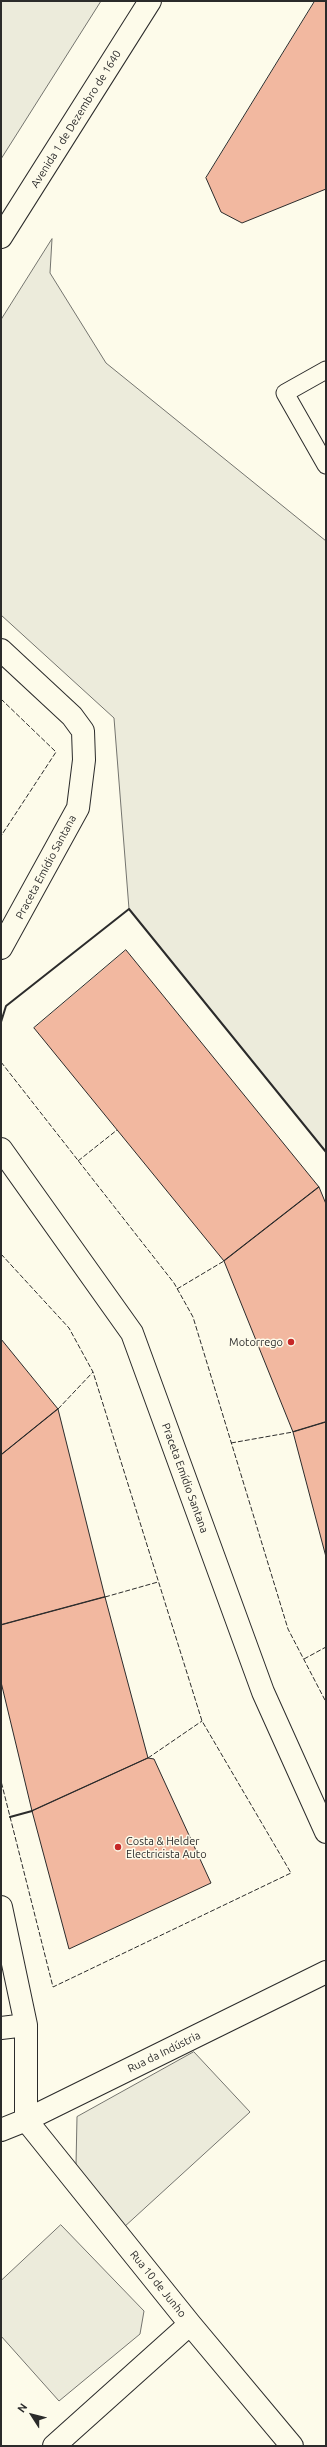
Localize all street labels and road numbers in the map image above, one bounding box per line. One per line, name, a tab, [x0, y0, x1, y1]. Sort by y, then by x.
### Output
street label: Avenida 1 de Dezembro de 1640	[28, 48, 124, 190]
street label: Praceta Emídio Santana	[13, 813, 79, 921]
street label: Praceta Emídio Santana	[159, 1421, 211, 1535]
street label: Rua da Indústria	[125, 2029, 203, 2075]
street label: Rua 10 de Junho	[127, 2248, 189, 2320]

